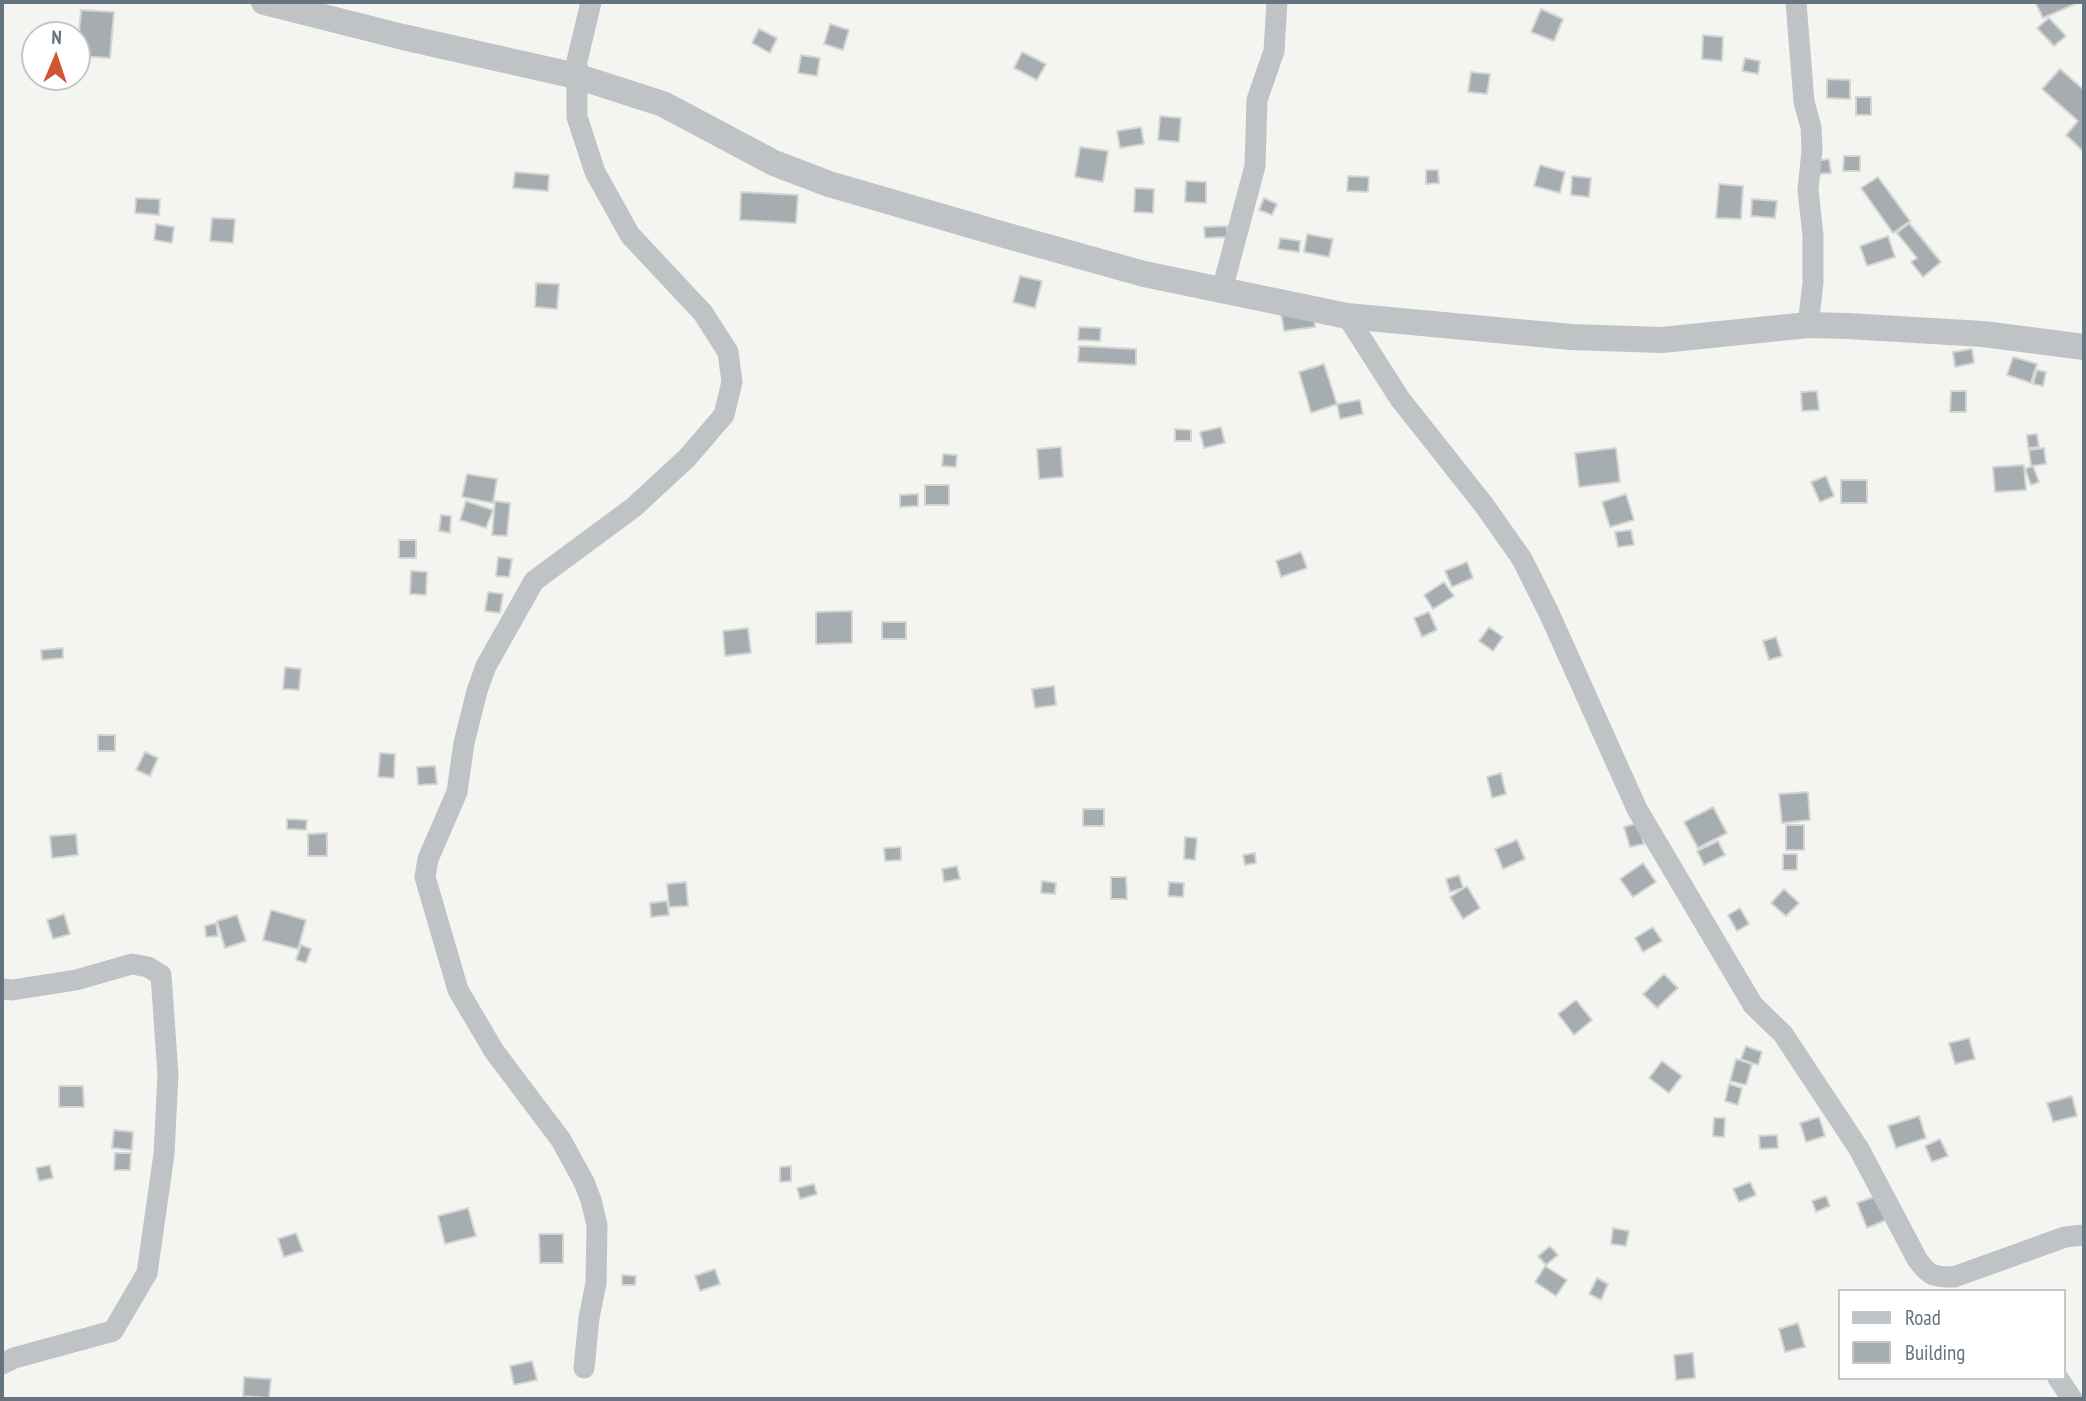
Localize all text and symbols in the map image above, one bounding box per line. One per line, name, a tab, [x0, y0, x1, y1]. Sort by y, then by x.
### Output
north arrow	[21, 21, 91, 91]
text: N	[51, 25, 62, 49]
legend	[1838, 1289, 2065, 1380]
text: Road	[1905, 1304, 1941, 1331]
text: Building	[1905, 1339, 1965, 1366]

